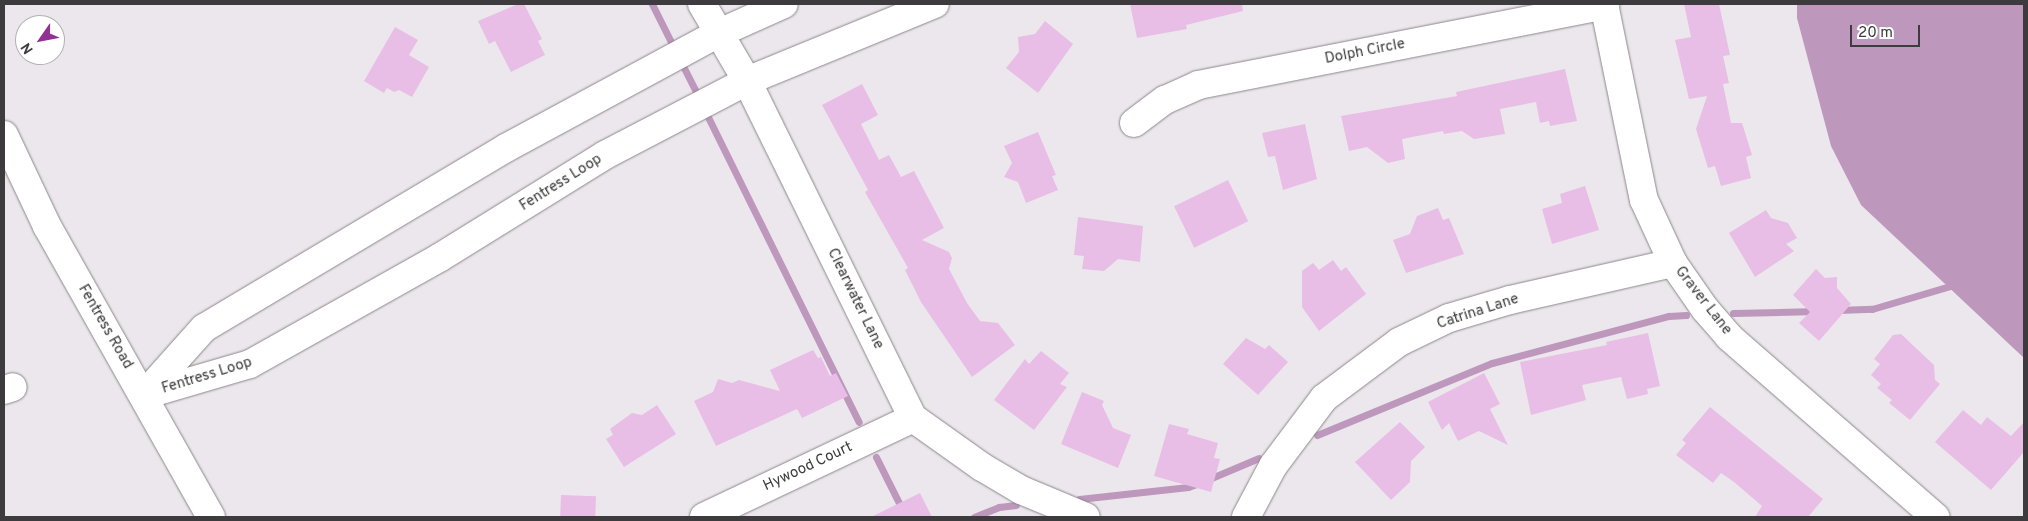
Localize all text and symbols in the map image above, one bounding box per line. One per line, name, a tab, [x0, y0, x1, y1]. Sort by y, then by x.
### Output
north arrow	[15, 15, 65, 65]
scale bar	[1853, 15, 1923, 47]
text: 20 m	[1858, 24, 1893, 43]
street label: Dolph Circle	[1323, 35, 1407, 69]
text: N	[18, 39, 38, 57]
street label: Fentress Loop	[517, 151, 605, 215]
street label: Clearwater Lane	[823, 246, 887, 352]
street label: Graver Lane	[1671, 263, 1735, 339]
street label: Fentress Road	[74, 282, 136, 372]
street label: Catrina Lane	[1435, 290, 1521, 334]
street label: Fentress Loop	[160, 354, 254, 398]
street label: Hywood Court	[760, 438, 856, 496]

